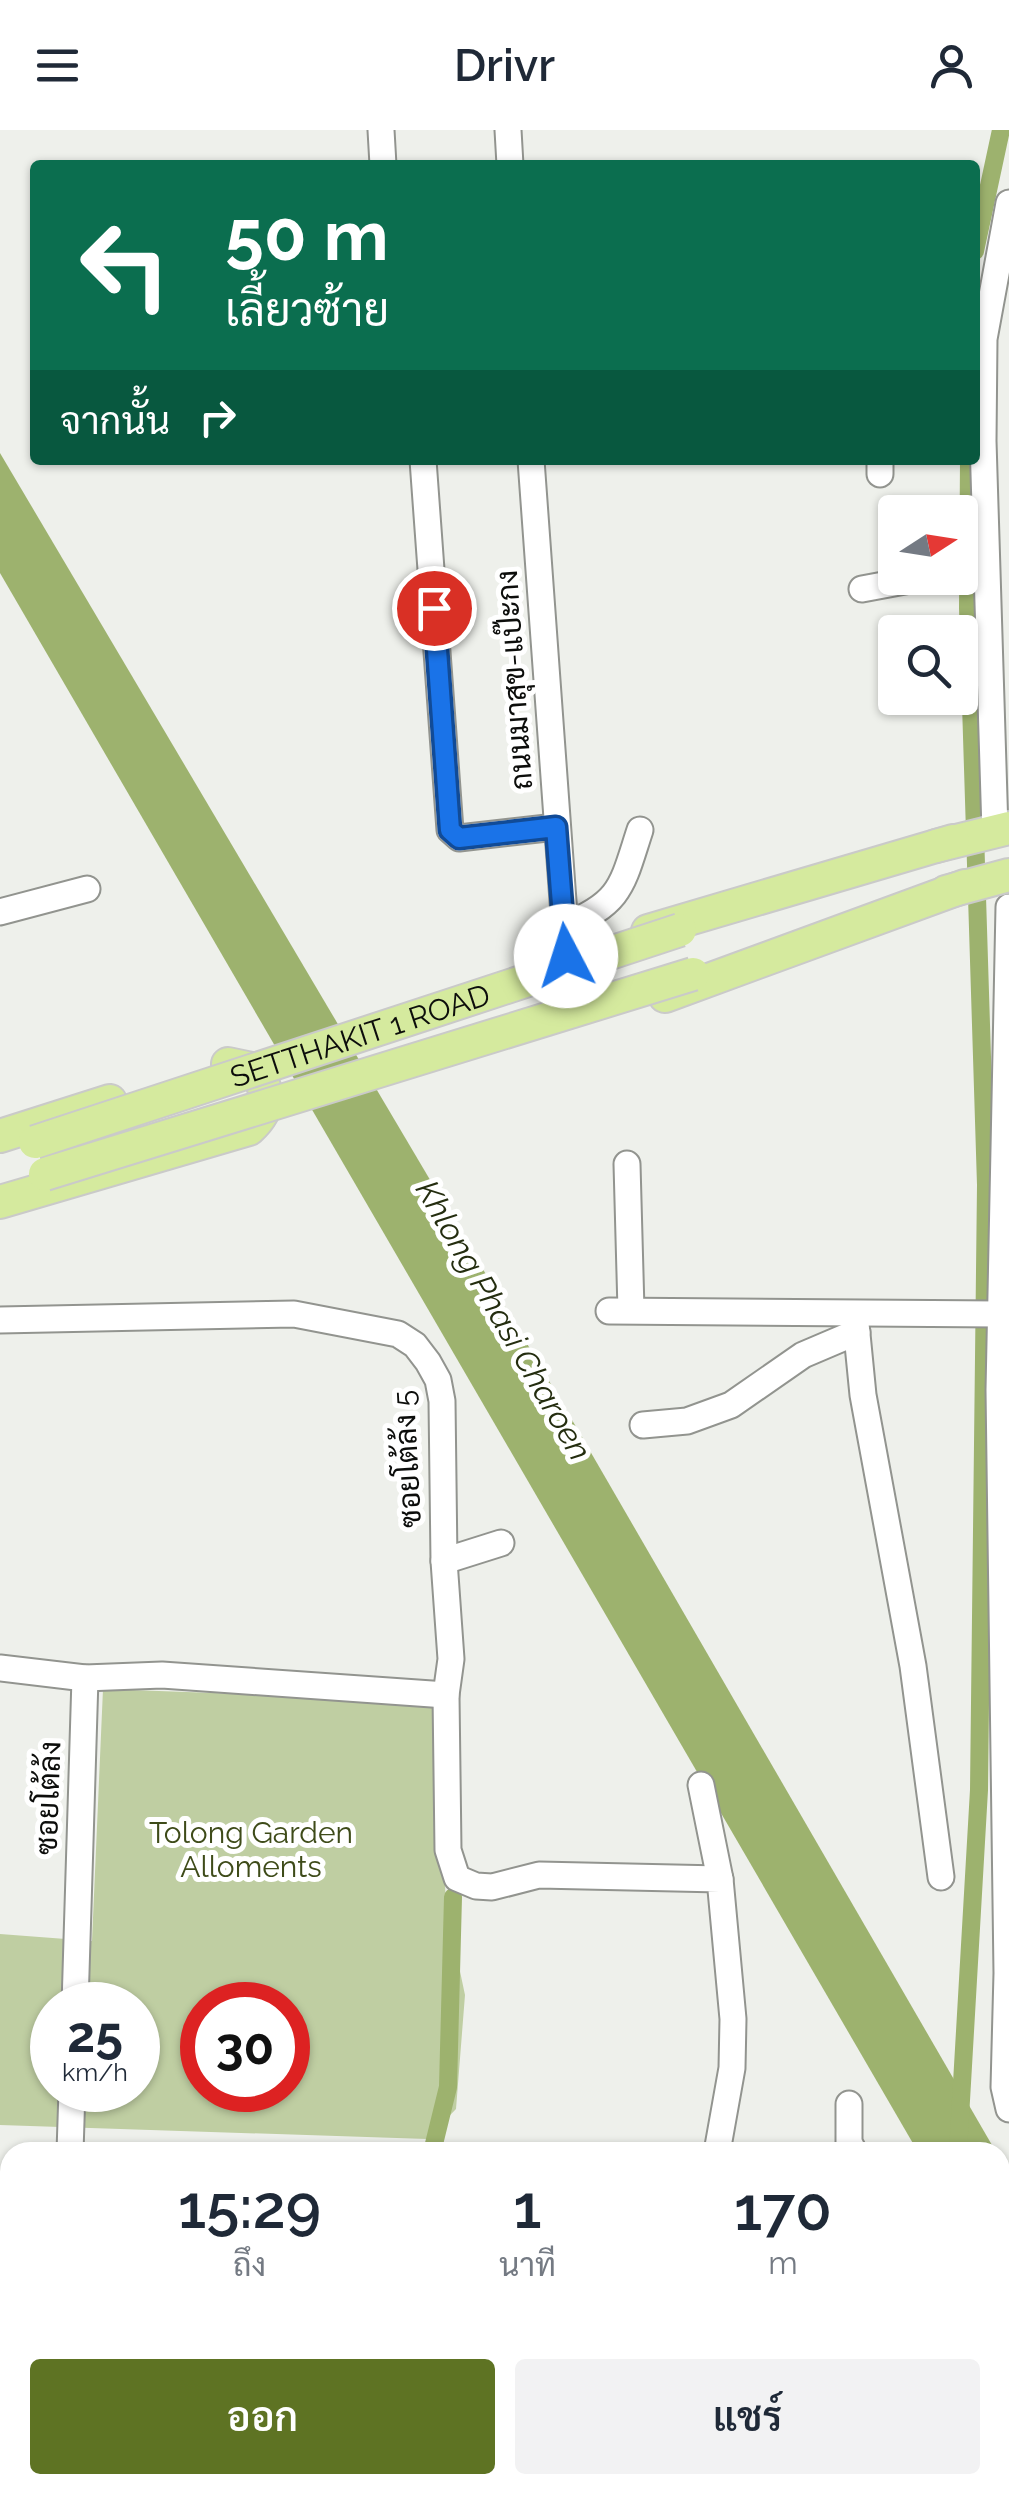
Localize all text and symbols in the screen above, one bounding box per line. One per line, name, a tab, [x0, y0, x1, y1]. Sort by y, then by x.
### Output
icon: menu	[30, 38, 85, 93]
icon: person	[924, 38, 979, 93]
text: Drivr	[454, 39, 555, 92]
text: 50 m	[225, 194, 389, 276]
icon: left	[60, 200, 190, 330]
text: เลี้ยวซ้าย	[225, 284, 389, 337]
icon: right	[190, 390, 245, 445]
text: จากนั้น	[60, 398, 170, 443]
north arrow	[878, 495, 978, 595]
map controls	[878, 495, 978, 715]
pin	[392, 566, 477, 651]
street label: ถนนมาสุข-แป๊ะกง	[489, 569, 543, 791]
icon: arrive	[407, 581, 462, 636]
button: search	[878, 615, 978, 715]
position arrow	[514, 904, 618, 1008]
street label: SETTHAKIT 1 ROAD	[226, 976, 494, 1094]
water label: Khlong Phasi Charoen	[409, 1174, 599, 1466]
street label: ซอยโต้ล้ง 5	[383, 1389, 428, 1529]
street label: ซอยโต้ล้ง	[26, 1740, 67, 1856]
park label: Tolong Garden Alloments	[149, 1815, 353, 1884]
speed limit sign: 30	[180, 1982, 310, 2112]
text: 25	[67, 2005, 123, 2064]
text: km/h	[62, 2057, 128, 2087]
text: 15:29	[178, 2172, 321, 2242]
text: 1	[513, 2172, 542, 2242]
text: 170	[734, 2174, 832, 2244]
text: m	[768, 2244, 798, 2281]
text: ถึง	[233, 2246, 266, 2283]
text: นาที	[499, 2246, 556, 2283]
button: ออก	[30, 2359, 495, 2474]
button: แชร์	[515, 2359, 980, 2474]

